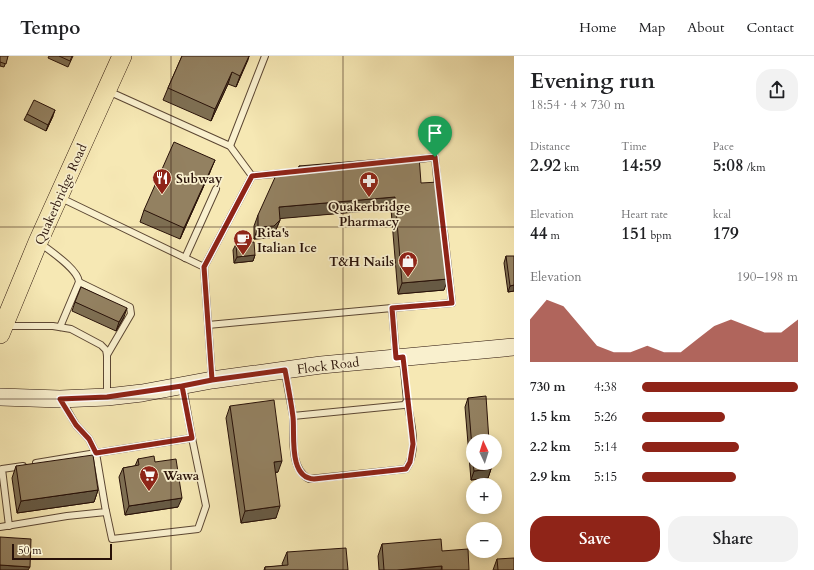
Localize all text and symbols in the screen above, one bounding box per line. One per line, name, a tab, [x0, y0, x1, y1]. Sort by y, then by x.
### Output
text: Tempo	[20, 15, 80, 41]
text: Home	[579, 18, 617, 37]
text: Map	[639, 18, 665, 37]
text: About	[687, 18, 724, 37]
text: Contact	[746, 18, 794, 37]
text: Evening run	[530, 66, 655, 96]
button: share	[756, 69, 798, 111]
text: 18:54 · 4 × 730 m	[530, 96, 625, 114]
pin	[418, 116, 452, 157]
icon: arrive	[424, 122, 446, 144]
text: Distance	[530, 139, 570, 154]
text: Time	[621, 139, 647, 154]
text: Pace	[713, 139, 734, 154]
street label: Quakerbridge Road	[30, 141, 91, 248]
text: 2.92	[530, 154, 561, 177]
text: 14:59	[621, 154, 661, 177]
text: 5:08	[713, 154, 744, 177]
text: km	[561, 160, 579, 175]
text: /km	[744, 160, 765, 175]
restaurant icon: Subway	[151, 167, 173, 195]
place label: Subway	[176, 170, 223, 188]
pharmacy icon: Quakerbridge Pharmacy	[358, 170, 380, 198]
place label: Quakerbridge Pharmacy	[328, 198, 410, 231]
text: Elevation	[530, 207, 574, 222]
text: Heart rate	[621, 207, 668, 222]
text: kcal	[713, 207, 731, 222]
text: 44	[530, 222, 547, 245]
text: 151	[621, 222, 647, 245]
text: 179	[713, 222, 739, 245]
place label: Rita's Italian Ice	[257, 224, 317, 257]
cafe icon: Rita's Italian Ice	[232, 228, 254, 256]
text: m	[547, 228, 560, 243]
text: bpm	[647, 228, 671, 243]
shop icon: T&H Nails	[397, 250, 419, 278]
place label: T&H Nails	[329, 253, 394, 271]
text: Elevation	[530, 268, 582, 286]
text: 190–198 m	[736, 268, 798, 286]
street label: Flock Road	[296, 353, 360, 379]
text: 730 m	[530, 378, 565, 396]
text: 4:38	[594, 378, 617, 396]
text: 1.5 km	[530, 408, 571, 426]
text: 5:26	[594, 408, 617, 426]
north arrow	[466, 434, 502, 470]
map controls	[466, 434, 502, 558]
text: 2.2 km	[530, 438, 571, 456]
text: 5:14	[594, 438, 617, 456]
supermarket icon: Wawa	[138, 464, 160, 492]
place label: Wawa	[162, 467, 200, 485]
text: 2.9 km	[530, 468, 571, 486]
text: 5:15	[594, 468, 617, 486]
button: +	[466, 478, 502, 514]
button: Save	[530, 516, 660, 562]
button: Share	[668, 516, 798, 562]
button: −	[466, 522, 502, 558]
scale bar	[12, 542, 112, 561]
text: 50 m	[18, 543, 42, 558]

